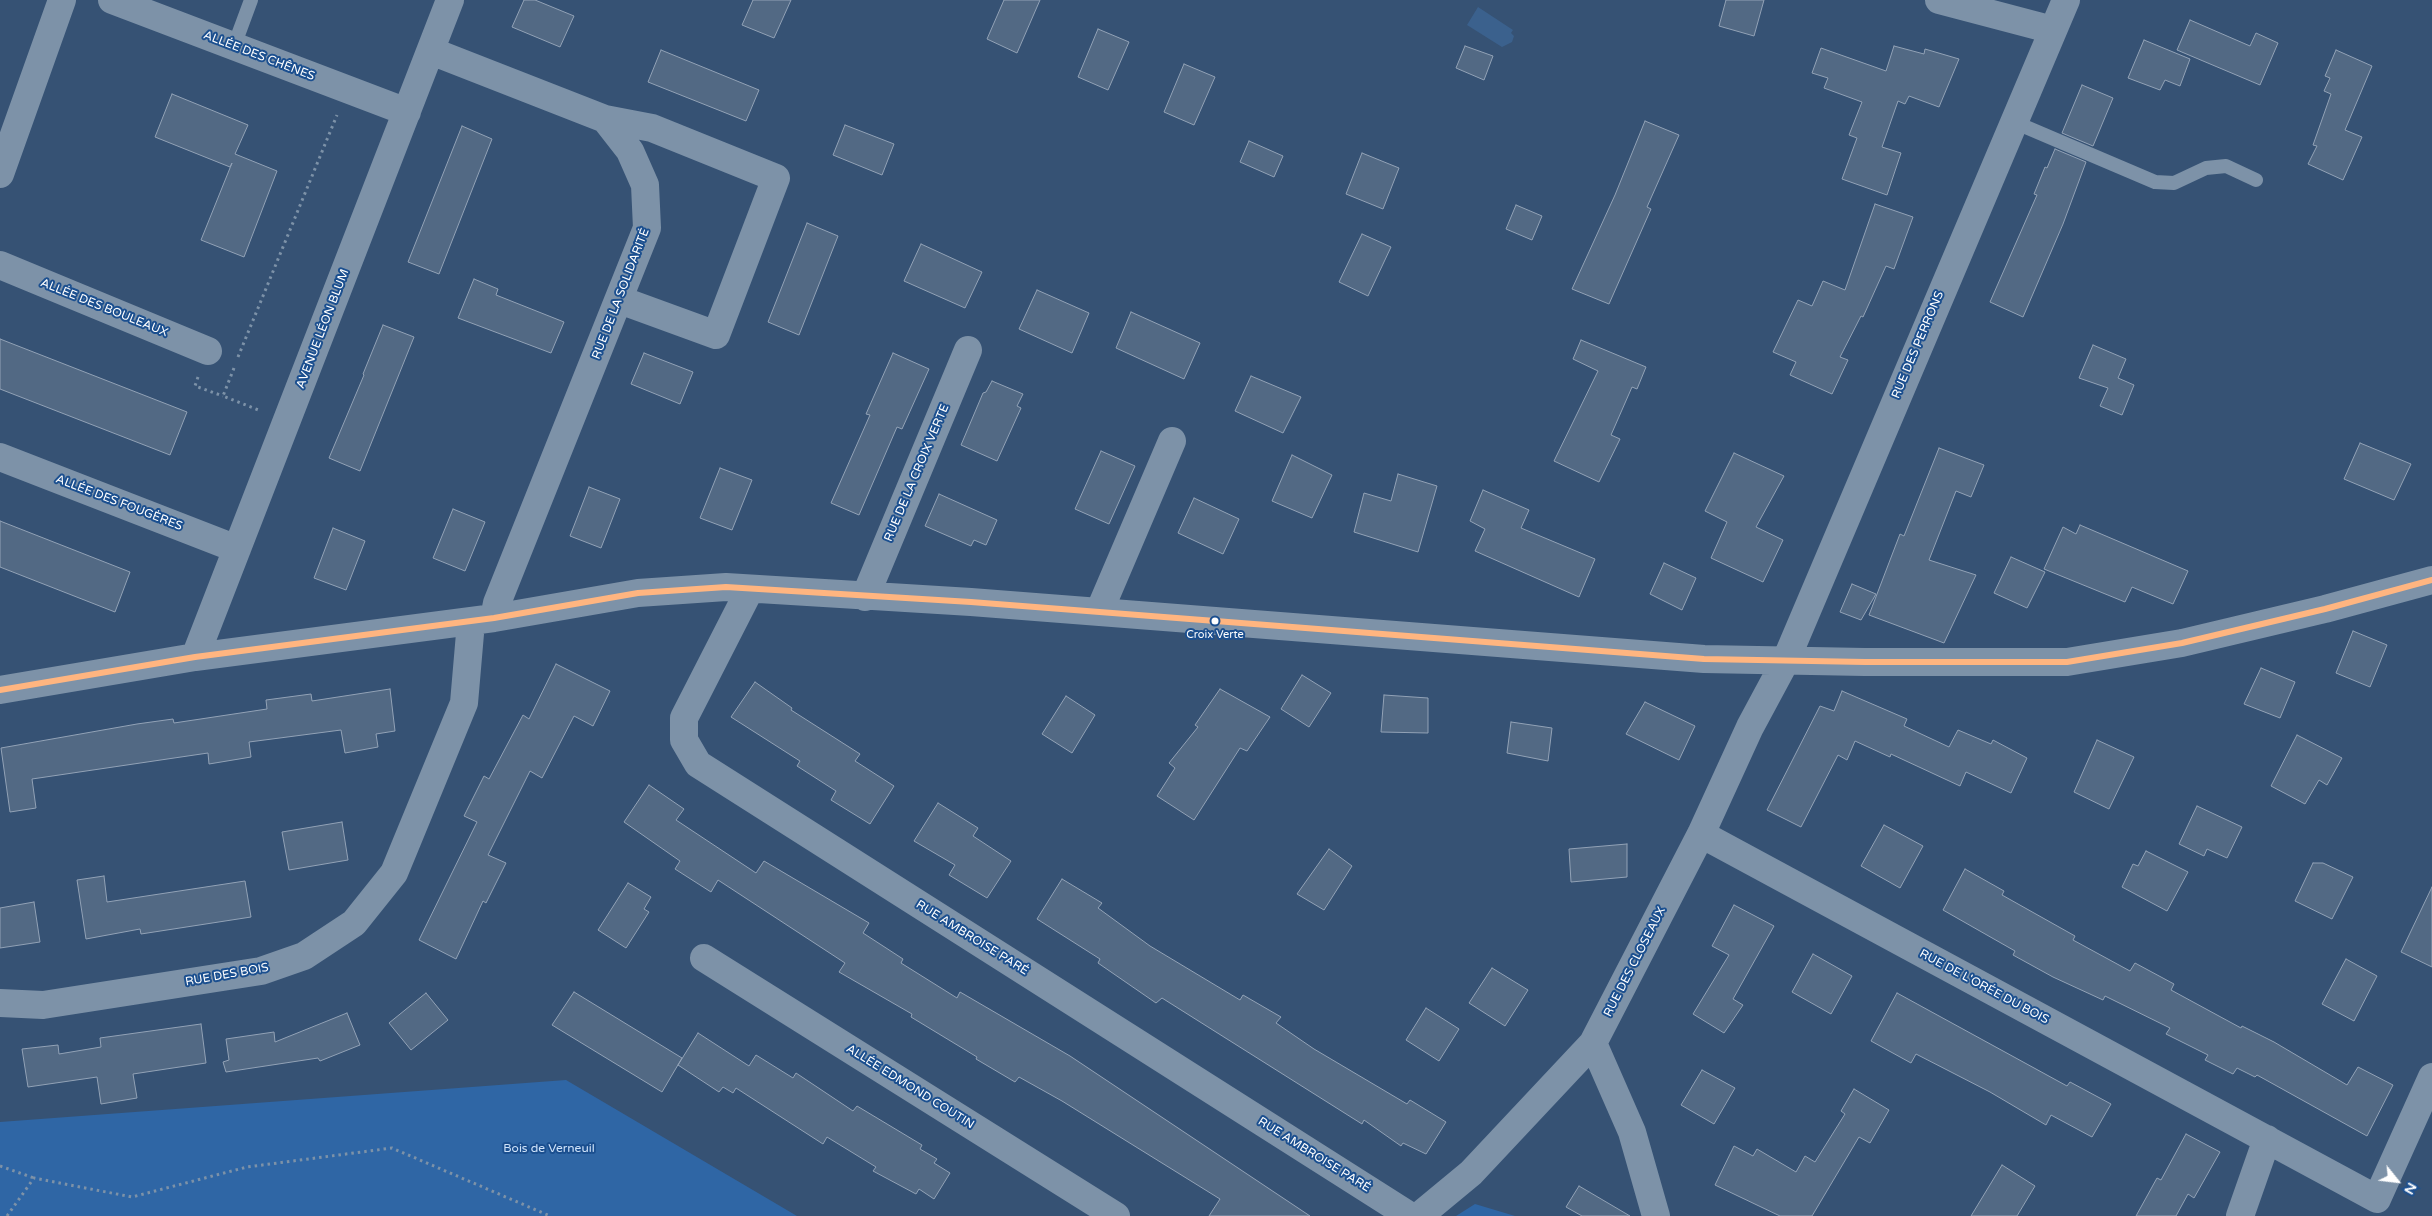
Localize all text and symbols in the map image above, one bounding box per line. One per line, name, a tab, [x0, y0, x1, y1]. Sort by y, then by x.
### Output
street label: ALLÉE DES CHÊNES	[201, 28, 317, 84]
street label: RUE DE LA SOLIDARITÉ	[589, 226, 653, 362]
street label: AVENUE LÉON BLUM	[294, 267, 352, 391]
street label: ALLÉE DES BOULEAUX	[38, 276, 170, 340]
street label: RUE DES PERRONS	[1889, 289, 1947, 401]
street label: RUE DE LA CROIX VERTE	[882, 402, 952, 544]
street label: ALLÉE DES FOUGÈRES	[54, 472, 184, 534]
marker: Croix Verte	[1210, 616, 1220, 626]
place label: Croix Verte	[1186, 628, 1244, 642]
street label: RUE AMBROISE PARÉ	[913, 897, 1031, 979]
street label: RUE DES CLOSEAUX	[1601, 905, 1669, 1019]
street label: RUE DE L'ORÉE DU BOIS	[1917, 947, 2051, 1027]
street label: RUE DES BOIS	[184, 961, 270, 989]
street label: ALLÉE EDMOND COUTIN	[843, 1042, 977, 1132]
street label: RUE AMBROISE PARÉ	[1255, 1114, 1373, 1196]
park label: Bois de Verneuil	[503, 1142, 595, 1156]
north arrow	[2372, 1156, 2422, 1206]
text: N	[2400, 1179, 2421, 1198]

